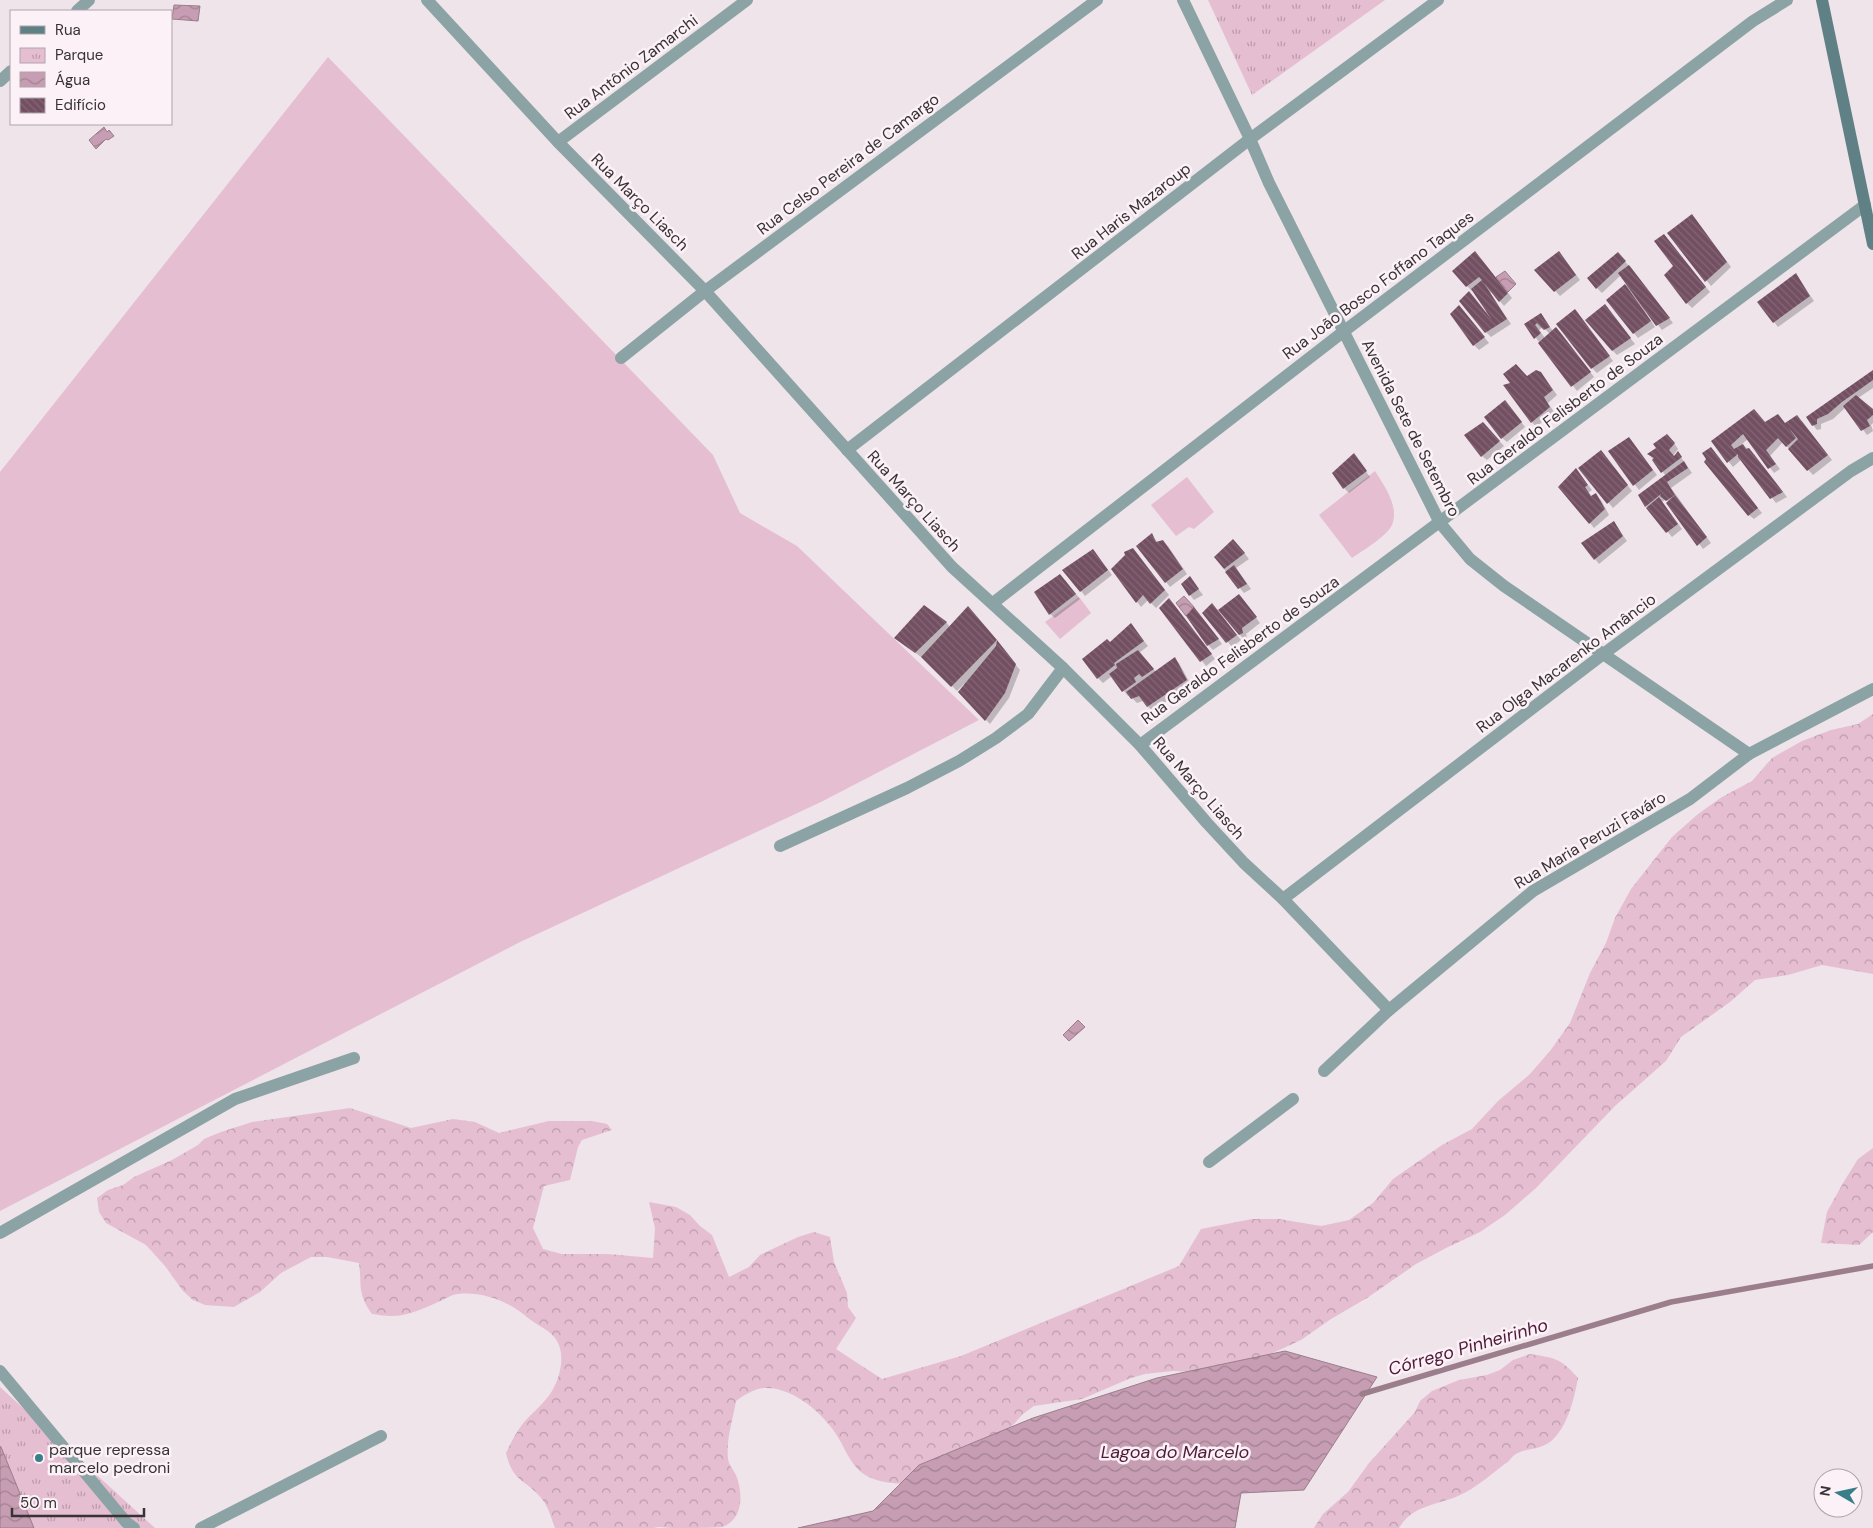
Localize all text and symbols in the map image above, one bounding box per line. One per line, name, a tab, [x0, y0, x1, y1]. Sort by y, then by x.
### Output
legend	[10, 10, 172, 125]
street label: Rua Antônio Zamarchi	[560, 10, 702, 124]
text: Rua	[55, 20, 81, 40]
text: Parque	[55, 45, 103, 65]
text: Água	[55, 70, 90, 90]
street label: Rua Celso Pereira de Camargo	[753, 88, 943, 240]
text: Edifício	[55, 95, 106, 115]
street label: Rua Março Liasch	[587, 149, 693, 255]
street label: Rua Haris Mazaroup	[1067, 158, 1195, 264]
street label: Rua João Bosco Foffano Taques	[1278, 206, 1478, 364]
street label: Rua Geraldo Felisberto de Souza	[1463, 328, 1667, 490]
street label: Avenida Sete de Setembro	[1357, 336, 1465, 520]
street label: Rua Março Liasch	[863, 446, 965, 556]
street label: Rua Geraldo Felisberto de Souza	[1137, 571, 1343, 729]
street label: Rua Olga Macarenko Amâncio	[1472, 588, 1660, 738]
street label: Rua Março Liasch	[1149, 732, 1249, 844]
street label: Rua Maria Peruzi Faváro	[1510, 786, 1670, 894]
water label: Córrego Pinheirinho	[1385, 1313, 1551, 1381]
place label: parque repressa marcelo pedroni	[49, 1439, 170, 1478]
water label: Lagoa do Marcelo	[1101, 1440, 1249, 1464]
marker: parque repressa marcelo pedroni	[33, 1452, 45, 1464]
north arrow	[1813, 1468, 1863, 1518]
text: N	[1815, 1485, 1835, 1497]
scale bar	[12, 1486, 145, 1518]
text: 50 m	[20, 1493, 57, 1513]

